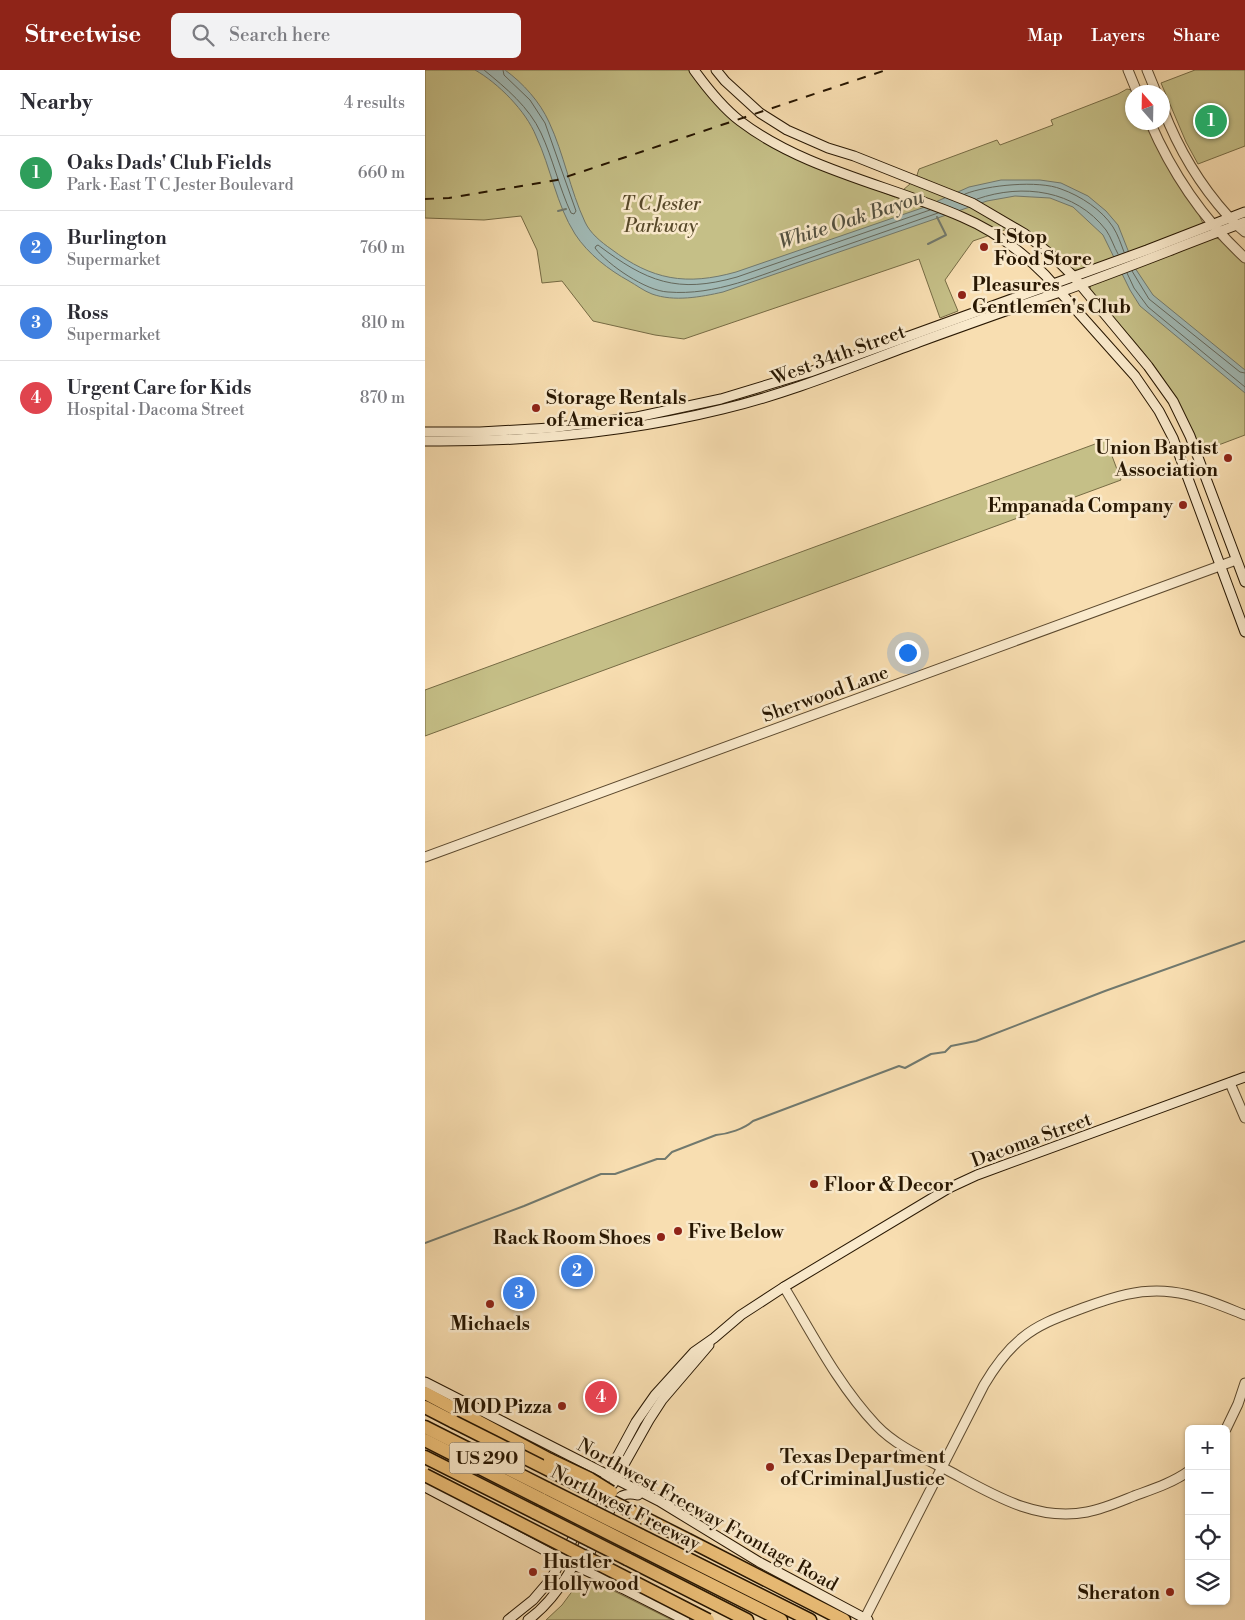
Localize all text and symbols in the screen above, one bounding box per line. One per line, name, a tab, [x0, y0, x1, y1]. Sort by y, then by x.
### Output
search box	[171, 13, 521, 58]
text: Streetwise	[25, 20, 141, 50]
icon: search	[189, 21, 217, 49]
text: Search here	[229, 23, 330, 47]
text: Map	[1028, 24, 1063, 47]
text: Layers	[1091, 24, 1145, 47]
text: Share	[1173, 24, 1220, 47]
north arrow	[1125, 85, 1170, 130]
text: Nearby	[20, 90, 93, 116]
text: 4 results	[344, 93, 405, 113]
pin: 1	[1195, 102, 1227, 140]
text: Oaks Dads' Club Fields	[67, 151, 271, 175]
text: 1	[32, 163, 40, 183]
text: 660 m	[358, 163, 405, 183]
text: Park · East T C Jester Boulevard	[67, 175, 294, 195]
water label: White Oak Bayou	[776, 185, 928, 256]
park label: T C Jester Parkway	[621, 192, 702, 238]
place label: 1 Stop Food Store	[994, 225, 1092, 271]
text: Burlington	[67, 226, 167, 250]
text: 2	[31, 238, 41, 258]
text: 760 m	[360, 238, 405, 258]
marker: 1 Stop Food Store	[978, 241, 990, 253]
text: Supermarket	[67, 250, 161, 270]
place label: Pleasures Gentlemen's Club	[972, 273, 1131, 319]
marker: Pleasures Gentlemen's Club	[956, 289, 968, 301]
text: Ross	[67, 301, 108, 325]
text: 3	[31, 313, 41, 333]
text: 810 m	[361, 313, 405, 333]
street label: West 34th Street	[767, 320, 909, 391]
text: Supermarket	[67, 325, 161, 345]
text: Urgent Care for Kids	[67, 376, 251, 400]
place label: Storage Rentals of America	[546, 386, 686, 432]
text: 4	[31, 388, 41, 408]
text: 870 m	[360, 388, 405, 408]
text: Hospital · Dacoma Street	[67, 400, 245, 420]
marker: Storage Rentals of America	[530, 402, 542, 414]
place label: Union Baptist Association	[1095, 436, 1218, 482]
marker: Union Baptist Association	[1222, 452, 1234, 464]
place label: Empanada Company	[988, 494, 1173, 518]
marker: Empanada Company	[1177, 499, 1189, 511]
your location	[895, 640, 921, 666]
street label: Sherwood Lane	[759, 660, 892, 728]
street label: Dacoma Street	[968, 1107, 1095, 1173]
place label: Floor & Decor	[824, 1173, 954, 1197]
marker: Floor & Decor	[808, 1178, 820, 1190]
place label: Five Below	[688, 1220, 785, 1244]
marker: Five Below	[672, 1225, 684, 1237]
place label: Rack Room Shoes	[493, 1226, 651, 1250]
marker: Rack Room Shoes	[655, 1231, 667, 1243]
pin: 2	[561, 1252, 593, 1290]
pin: 3	[503, 1274, 535, 1312]
marker: Michaels	[484, 1298, 496, 1310]
place label: Michaels	[450, 1312, 530, 1336]
pin: 4	[585, 1378, 617, 1416]
place label: MOD Pizza	[453, 1395, 553, 1419]
marker: MOD Pizza	[556, 1400, 568, 1412]
map controls	[1185, 1425, 1230, 1605]
button: +	[1185, 1425, 1230, 1470]
street label: Northwest Freeway Frontage Road	[573, 1433, 842, 1597]
road number: US 290	[449, 1442, 525, 1474]
place label: Texas Department of Criminal Justice	[780, 1445, 945, 1491]
street label: Northwest Freeway	[547, 1460, 705, 1556]
marker: Texas Department of Criminal Justice	[764, 1461, 776, 1473]
button: −	[1185, 1470, 1230, 1515]
button: locate	[1185, 1515, 1230, 1560]
place label: Hustler Hollywood	[543, 1550, 639, 1596]
button: layers	[1185, 1560, 1230, 1605]
marker: Hustler Hollywood	[527, 1566, 539, 1578]
place label: Sheraton	[1078, 1581, 1160, 1605]
marker: Sheraton	[1164, 1586, 1176, 1598]

